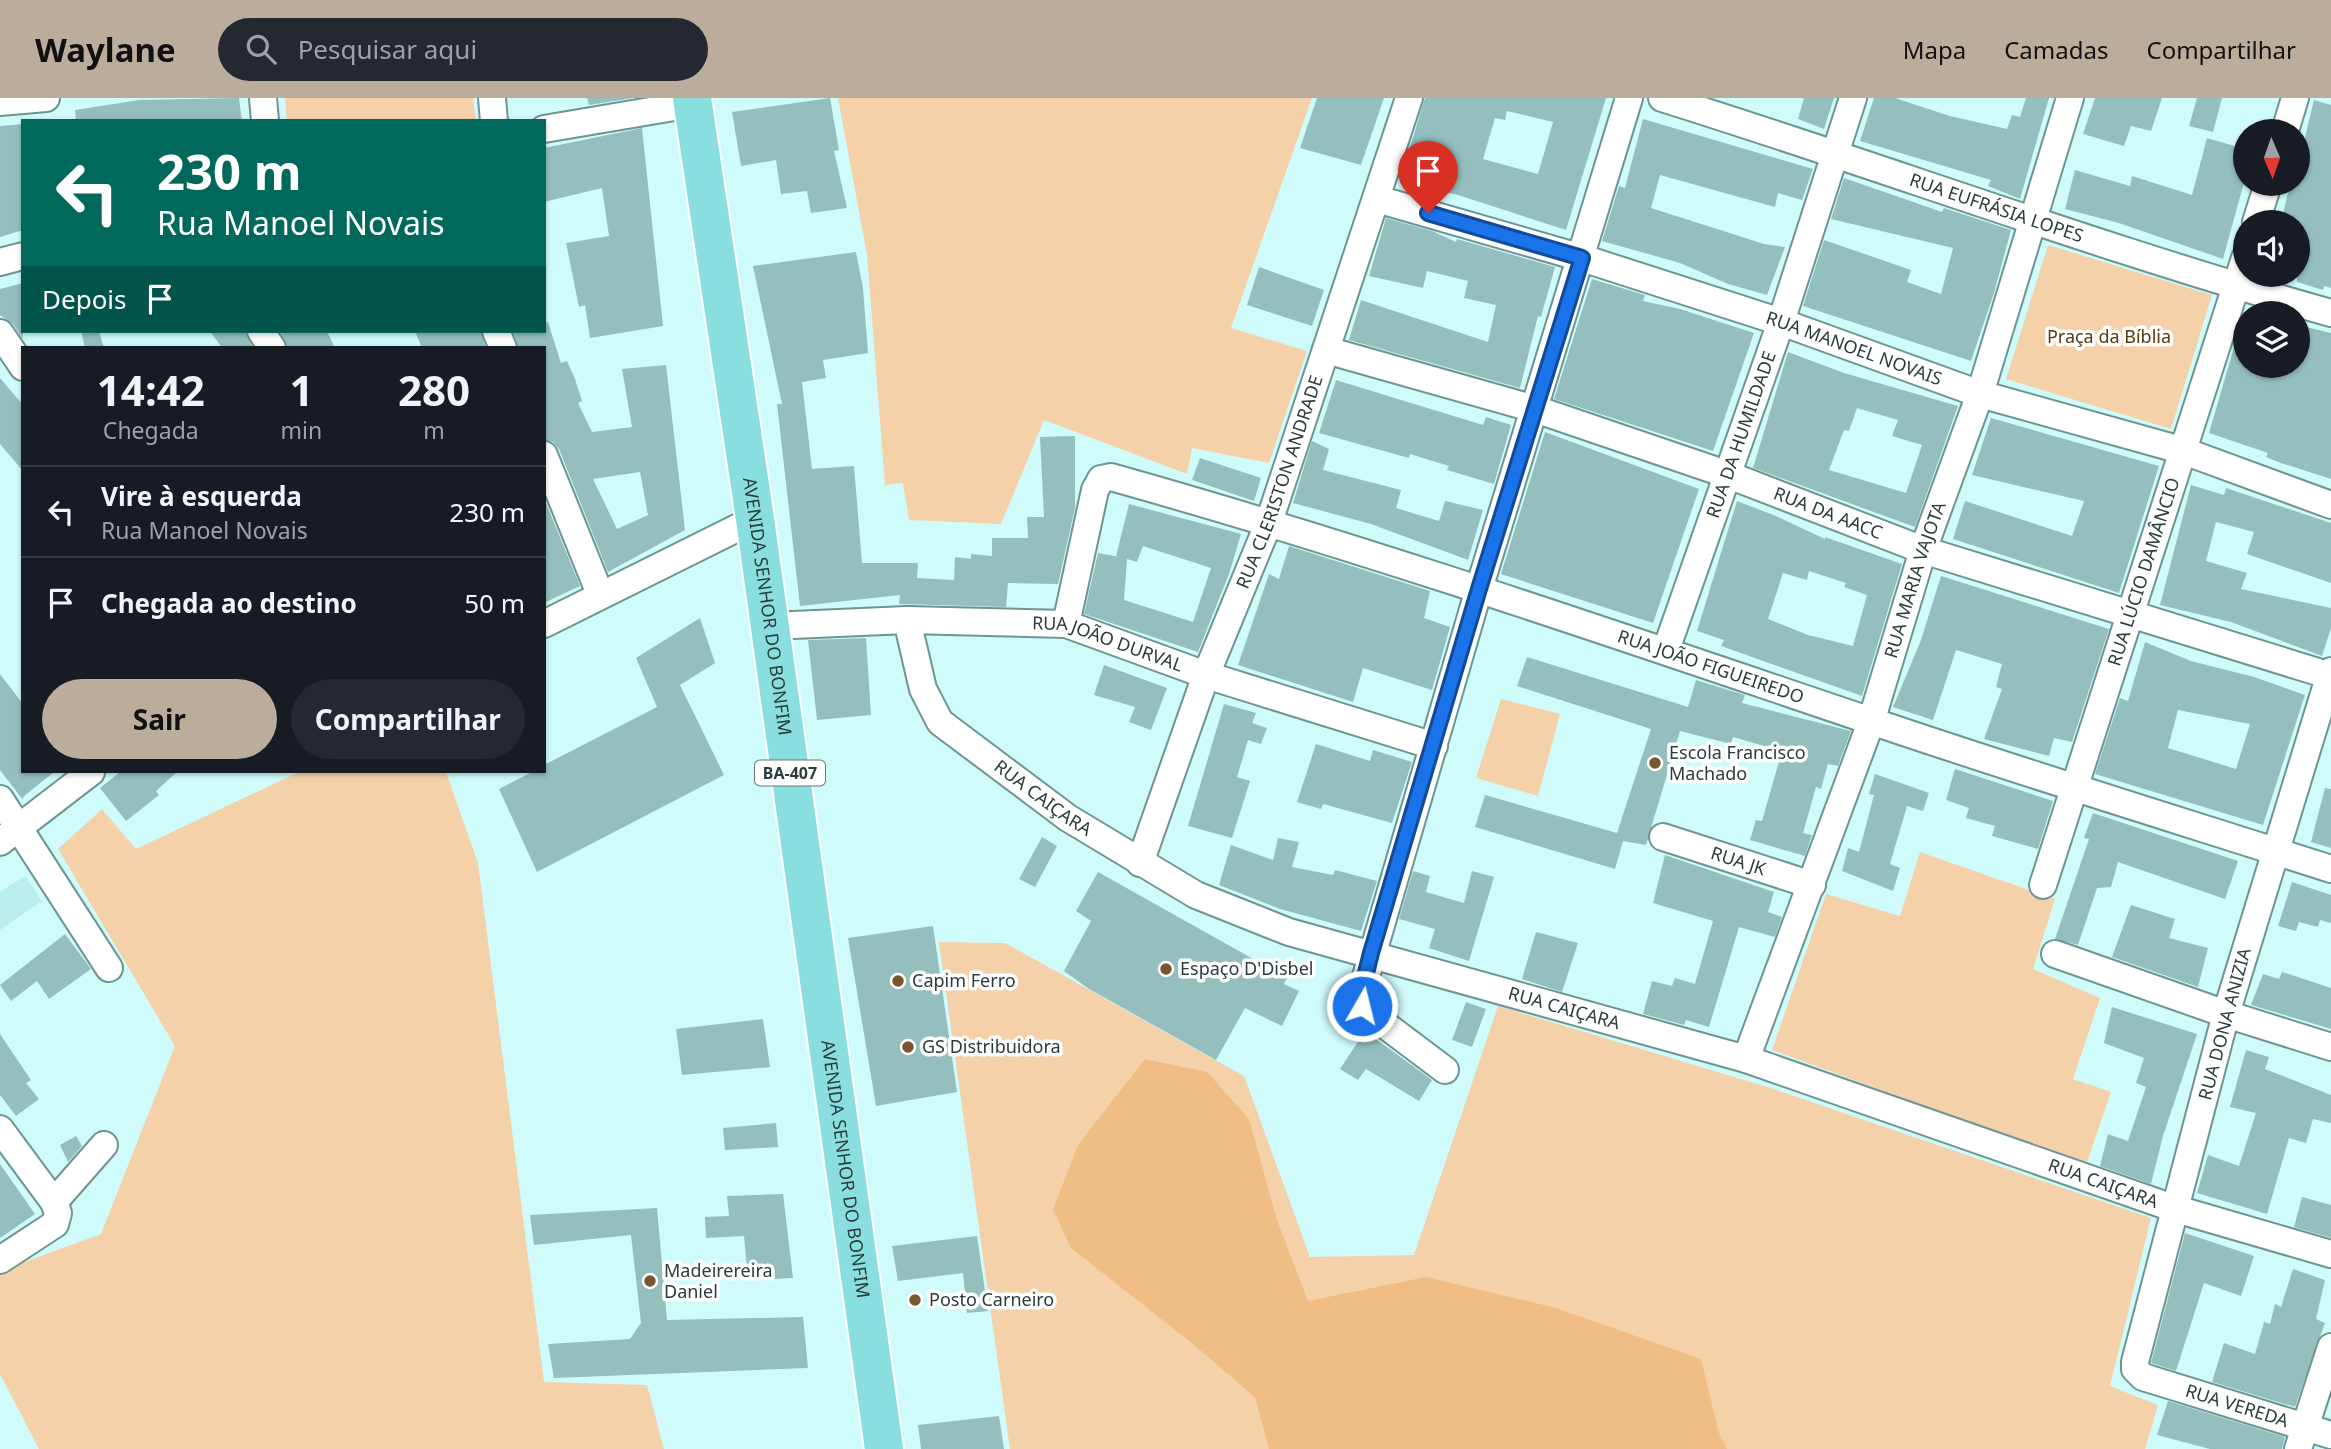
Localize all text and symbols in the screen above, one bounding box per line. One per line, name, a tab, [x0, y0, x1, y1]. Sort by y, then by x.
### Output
search box	[218, 18, 708, 81]
text: Waylane	[35, 27, 176, 72]
icon: search	[242, 30, 280, 68]
text: Pesquisar aqui	[298, 31, 477, 67]
text: Mapa	[1903, 33, 1966, 66]
text: Camadas	[2004, 33, 2108, 66]
text: Compartilhar	[2146, 33, 2296, 66]
north arrow	[2233, 119, 2310, 196]
map controls	[2233, 119, 2310, 378]
text: 230 m	[157, 138, 302, 204]
pin	[1398, 141, 1458, 213]
icon: left	[42, 147, 133, 238]
icon: arrive	[1409, 152, 1447, 190]
street label: RUA EUFRÁSIA LOPES	[1907, 167, 2087, 247]
text: Rua Manoel Novais	[157, 201, 445, 244]
button: sound	[2233, 210, 2310, 287]
icon: arrive	[141, 280, 179, 318]
text: Depois	[42, 281, 127, 317]
button: layers	[2233, 301, 2310, 378]
street label: RUA MANOEL NOVAIS	[1763, 305, 1946, 390]
park label: Praça da Bíblia	[2047, 324, 2171, 348]
street label: RUA DA HUMILDADE	[1700, 348, 1781, 521]
text: 14:42	[97, 361, 205, 418]
text: 1	[289, 361, 313, 418]
text: 280	[398, 361, 470, 418]
street label: RUA CLERISTON ANDRADE	[1230, 372, 1328, 592]
text: Chegada	[103, 414, 199, 446]
text: min	[281, 414, 322, 446]
text: m	[423, 414, 445, 446]
street label: RUA LÚCIO DAMÂNCIO	[2101, 474, 2184, 669]
street label: AVENIDA SENHOR DO BONFIM	[738, 476, 798, 737]
text: Vire à esquerda	[101, 478, 302, 514]
street label: RUA DA AACC	[1770, 481, 1886, 544]
icon: left	[42, 493, 80, 531]
text: 230 m	[449, 494, 525, 530]
street label: RUA MARIA VAJOTA	[1878, 498, 1951, 661]
text: Rua Manoel Novais	[101, 514, 308, 546]
icon: arrive	[42, 584, 80, 622]
text: Chegada ao destino	[101, 585, 357, 621]
text: 50 m	[464, 585, 525, 621]
street label: RUA JOÃO DURVAL	[1032, 610, 1187, 677]
street label: RUA JOÃO FIGUEIREDO	[1615, 623, 1807, 709]
button: Sair	[42, 679, 277, 759]
button: Compartilhar	[291, 679, 525, 759]
place label: Escola Francisco Machado	[1669, 740, 1806, 785]
street label: RUA CAIÇARA	[990, 754, 1097, 841]
marker: Escola Francisco Machado	[1647, 755, 1663, 771]
road number: BA-407	[755, 760, 825, 786]
street label: RUA JK	[1708, 840, 1770, 881]
street label: RUA DONA ANIZIA	[2192, 945, 2256, 1102]
place label: Espaço D'Disbel	[1180, 956, 1313, 980]
marker: Espaço D'Disbel	[1158, 961, 1174, 977]
place label: Capim Ferro	[912, 968, 1016, 992]
position arrow	[1325, 969, 1399, 1043]
marker: Capim Ferro	[890, 973, 906, 989]
street label: RUA CAIÇARA	[1506, 981, 1624, 1035]
place label: GS Distribuidora	[922, 1034, 1061, 1058]
street label: AVENIDA SENHOR DO BONFIM	[816, 1038, 876, 1300]
marker: GS Distribuidora	[900, 1039, 916, 1055]
street label: RUA CAIÇARA	[2045, 1152, 2162, 1213]
place label: Madeirereira Daniel	[664, 1258, 773, 1303]
marker: Madeirereira Daniel	[642, 1273, 658, 1289]
place label: Posto Carneiro	[929, 1287, 1054, 1311]
marker: Posto Carneiro	[907, 1292, 923, 1308]
street label: RUA VEREDA	[2183, 1378, 2292, 1432]

